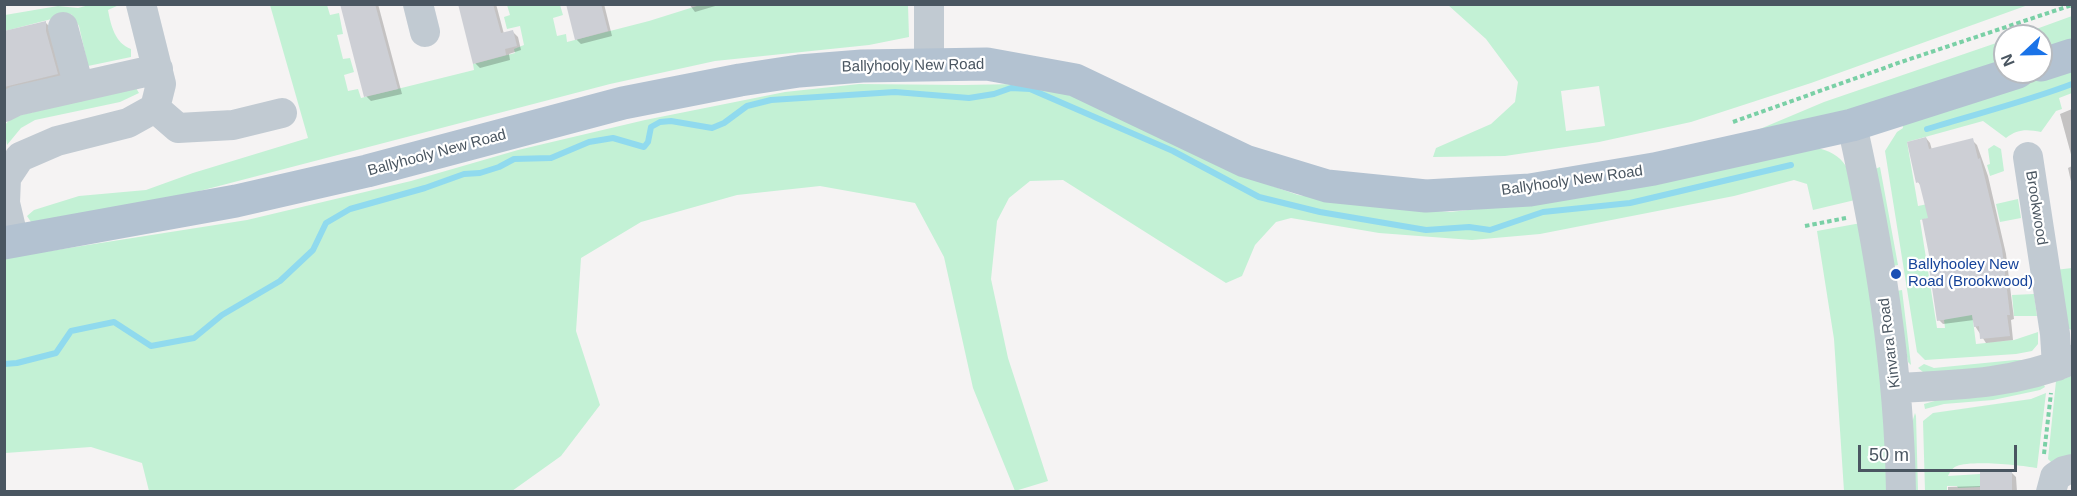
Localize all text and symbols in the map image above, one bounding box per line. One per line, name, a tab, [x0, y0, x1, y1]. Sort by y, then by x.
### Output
north arrow	[1993, 24, 2053, 84]
text: N	[1998, 52, 2018, 69]
street label: Ballyhooly New Road	[842, 56, 984, 76]
street label: Ballyhooly New Road	[366, 126, 508, 180]
street label: Ballyhooly New Road	[1500, 162, 1644, 200]
street label: Brookwood	[2021, 170, 2051, 246]
place label: Ballyhooley New Road (Brookwood)	[1908, 256, 2033, 291]
marker: Ballyhooley New Road (Brookwood)	[1889, 267, 1903, 281]
street label: Kinvara Road	[1876, 297, 1904, 389]
scale bar	[1861, 433, 2020, 471]
text: 50 m	[1869, 445, 1909, 465]

